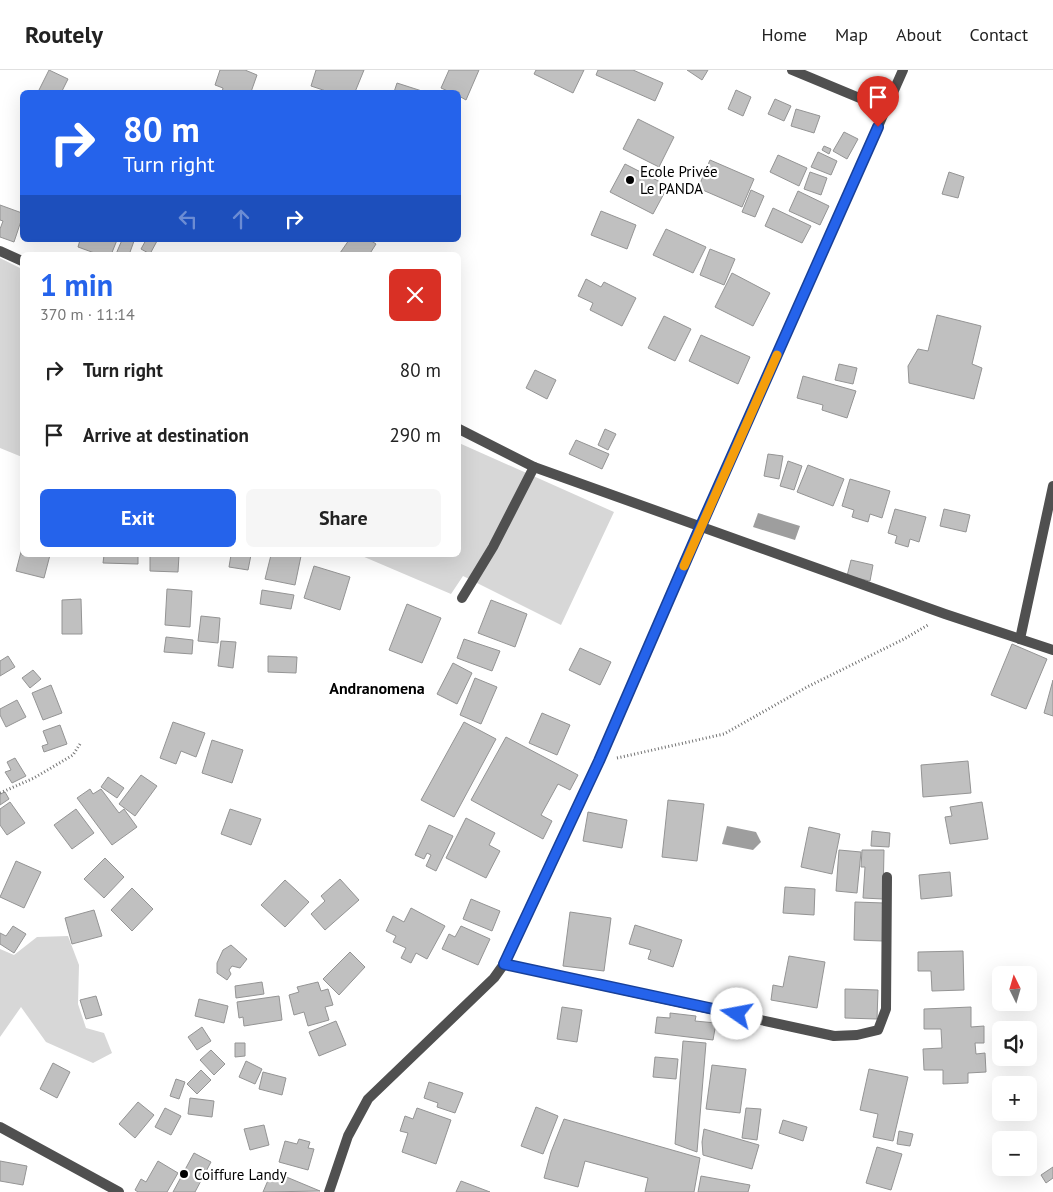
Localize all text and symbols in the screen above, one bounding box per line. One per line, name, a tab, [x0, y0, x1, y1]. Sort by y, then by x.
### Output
text: Routely	[25, 19, 103, 50]
text: Home	[761, 23, 807, 46]
text: Map	[835, 23, 868, 46]
text: About	[896, 23, 942, 46]
text: Contact	[970, 23, 1028, 46]
pin	[857, 76, 899, 127]
icon: arrive	[864, 83, 892, 111]
text: 80 m	[123, 106, 200, 152]
icon: right	[40, 110, 105, 175]
text: Turn right	[123, 150, 215, 178]
place label: Ecole Privée Le PANDA	[640, 162, 718, 198]
marker: Ecole Privée Le PANDA	[624, 174, 636, 186]
icon: left	[174, 205, 202, 233]
icon: ahead	[227, 205, 255, 233]
icon: right	[280, 205, 308, 233]
text: 1 min	[40, 265, 113, 304]
button: close	[389, 269, 441, 321]
text: 370 m · 11:14	[40, 304, 135, 324]
icon: right	[40, 356, 68, 384]
text: Turn right	[83, 358, 163, 382]
text: 80 m	[400, 358, 441, 382]
icon: arrive	[40, 421, 68, 449]
text: Arrive at destination	[83, 423, 249, 447]
text: 290 m	[389, 423, 441, 447]
button: Exit	[40, 489, 236, 547]
button: Share	[246, 489, 441, 547]
district label: Andranomena	[329, 678, 425, 698]
north arrow	[992, 966, 1038, 1011]
map controls	[992, 966, 1037, 1176]
position arrow	[710, 987, 762, 1039]
button: sound	[992, 1021, 1037, 1066]
button: +	[992, 1076, 1037, 1121]
button: −	[992, 1131, 1037, 1176]
place label: Coiffure Landy	[194, 1165, 287, 1184]
marker: Coiffure Landy	[178, 1168, 190, 1180]

